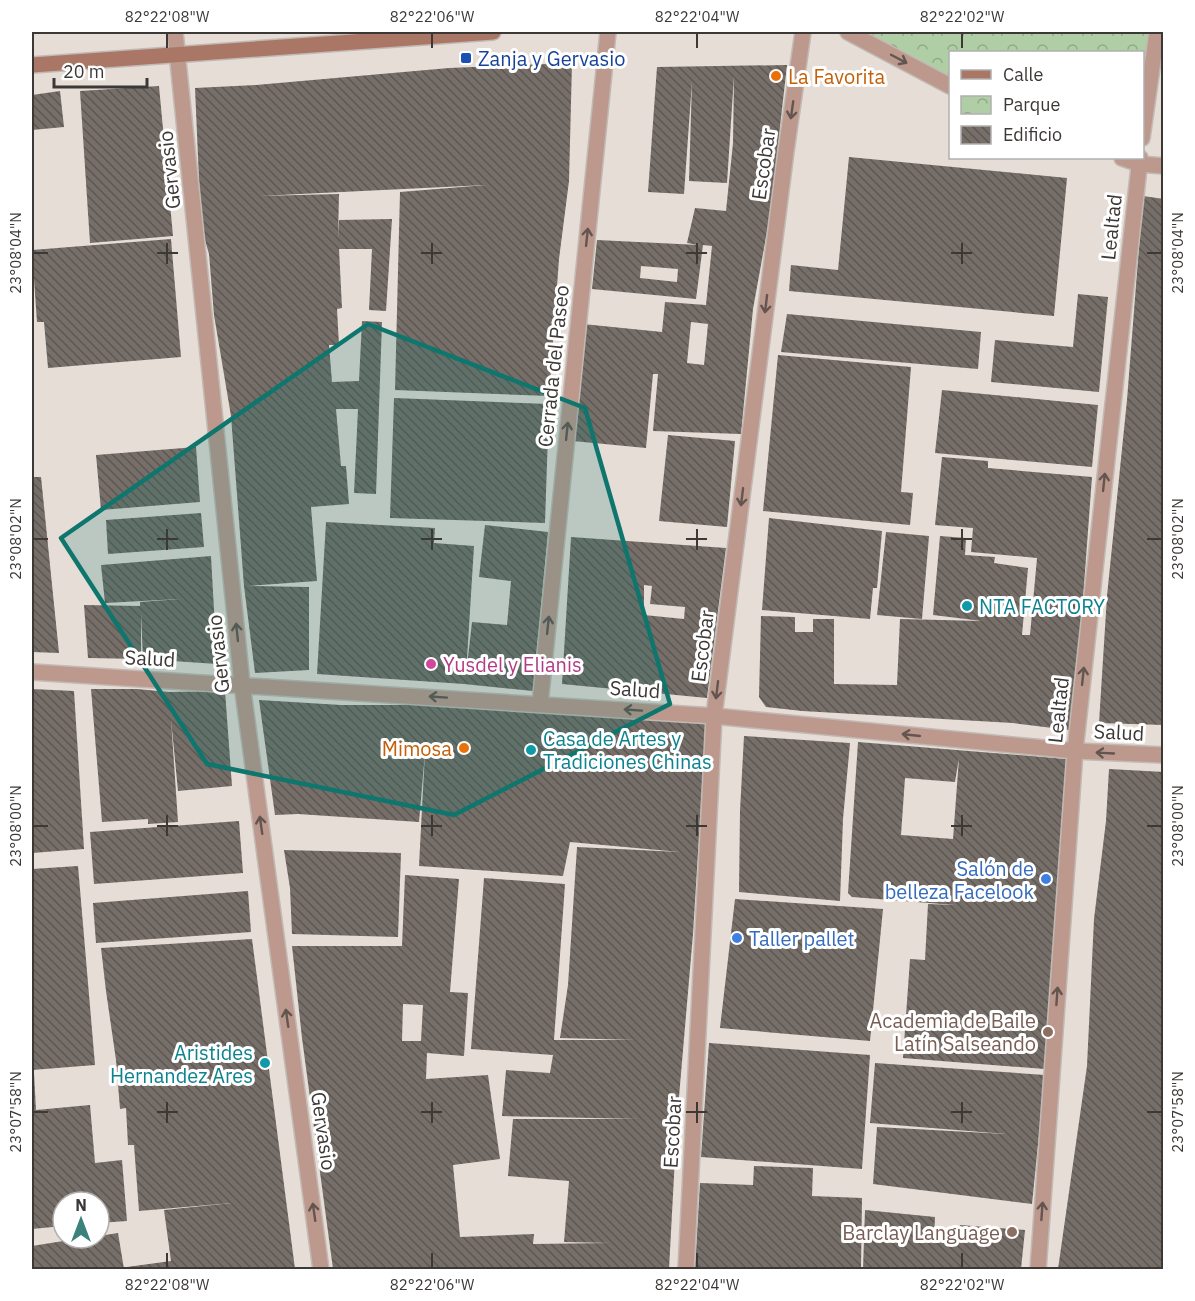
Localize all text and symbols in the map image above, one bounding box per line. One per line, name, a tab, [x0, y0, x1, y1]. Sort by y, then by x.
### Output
text: 82°22'08"W	[125, 7, 210, 26]
text: 82°22'06"W	[390, 7, 475, 26]
text: 82°22'04"W	[655, 7, 740, 26]
text: 82°22'02"W	[920, 7, 1005, 26]
place label: Zanja y Gervasio	[478, 45, 625, 72]
scale bar	[54, 51, 147, 89]
marker: Zanja y Gervasio	[459, 51, 473, 65]
legend	[949, 51, 1144, 159]
one-way arrow	[890, 53, 908, 65]
text: 20 m	[63, 60, 105, 83]
place label: La Favorita	[788, 63, 886, 90]
text: Calle	[1003, 63, 1043, 86]
marker: La Favorita	[769, 69, 783, 83]
text: Parque	[1003, 93, 1061, 116]
one-way arrow	[786, 100, 797, 120]
text: Edificio	[1003, 123, 1062, 146]
street label: Escobar	[745, 126, 781, 202]
street label: Gervasio	[151, 129, 187, 211]
street label: Lealtad	[1094, 193, 1128, 261]
text: 23°08'04"N	[6, 212, 25, 294]
text: 23°08'04"N	[1168, 212, 1187, 294]
one-way arrow	[582, 228, 593, 248]
street label: Cerrada del Paseo	[531, 284, 575, 448]
one-way arrow	[761, 293, 772, 313]
one-way arrow	[562, 422, 573, 442]
one-way arrow	[1099, 472, 1110, 492]
one-way arrow	[736, 487, 747, 506]
text: 23°08'02"N	[6, 498, 25, 580]
text: 23°08'02"N	[1168, 498, 1187, 580]
place label: NTA FACTORY	[979, 593, 1105, 620]
marker: NTA FACTORY	[960, 599, 974, 613]
street label: Escobar	[684, 609, 720, 683]
street label: Gervasio	[200, 613, 236, 695]
one-way arrow	[543, 616, 554, 636]
one-way arrow	[231, 622, 242, 642]
street label: Salud	[124, 643, 176, 673]
place label: Yusdel y Elianis	[443, 651, 582, 678]
marker: Yusdel y Elianis	[424, 657, 438, 671]
one-way arrow	[1078, 666, 1089, 686]
street label: Salud	[609, 674, 661, 704]
street label: Lealtad	[1041, 676, 1075, 744]
one-way arrow	[711, 680, 722, 700]
one-way arrow	[429, 692, 449, 703]
one-way arrow	[624, 705, 643, 716]
street label: Salud	[1093, 717, 1145, 747]
place label: Casa de Artes y Tradiciones Chinas	[543, 725, 712, 775]
one-way arrow	[901, 729, 921, 740]
place label: Mimosa	[382, 735, 452, 762]
marker: Mimosa	[457, 741, 471, 755]
marker: Casa de Artes y Tradiciones Chinas	[524, 743, 538, 757]
one-way arrow	[1096, 747, 1116, 758]
text: 23°08'00"N	[6, 785, 25, 867]
text: 23°08'00"N	[1168, 785, 1187, 867]
one-way arrow	[256, 816, 267, 835]
place label: Salón de belleza Facelook	[885, 855, 1034, 905]
marker: Salón de belleza Facelook	[1039, 872, 1053, 886]
place label: Taller pallet	[749, 925, 855, 952]
marker: Taller pallet	[730, 931, 744, 945]
one-way arrow	[1052, 986, 1063, 1006]
place label: Academia de Baile Latín Salseando	[870, 1007, 1036, 1057]
one-way arrow	[282, 1009, 293, 1029]
marker: Academia de Baile Latín Salseando	[1041, 1025, 1055, 1039]
place label: Aristides Hernandez Ares	[110, 1039, 253, 1089]
marker: Aristides Hernandez Ares	[258, 1056, 272, 1070]
text: 23°07'58"N	[6, 1071, 25, 1153]
text: 23°07'58"N	[1168, 1071, 1187, 1153]
street label: Gervasio	[305, 1090, 343, 1172]
street label: Escobar	[657, 1095, 687, 1169]
north arrow	[51, 1190, 111, 1250]
text: N	[75, 1195, 87, 1215]
one-way arrow	[308, 1202, 319, 1222]
one-way arrow	[1037, 1202, 1048, 1222]
place label: Barclay Language	[842, 1219, 1000, 1246]
marker: Barclay Language	[1005, 1225, 1019, 1239]
text: 82°22'08"W	[125, 1275, 210, 1294]
text: 82°22'06"W	[390, 1275, 475, 1294]
text: 82°22'04"W	[655, 1275, 740, 1294]
text: 82°22'02"W	[920, 1275, 1005, 1294]

